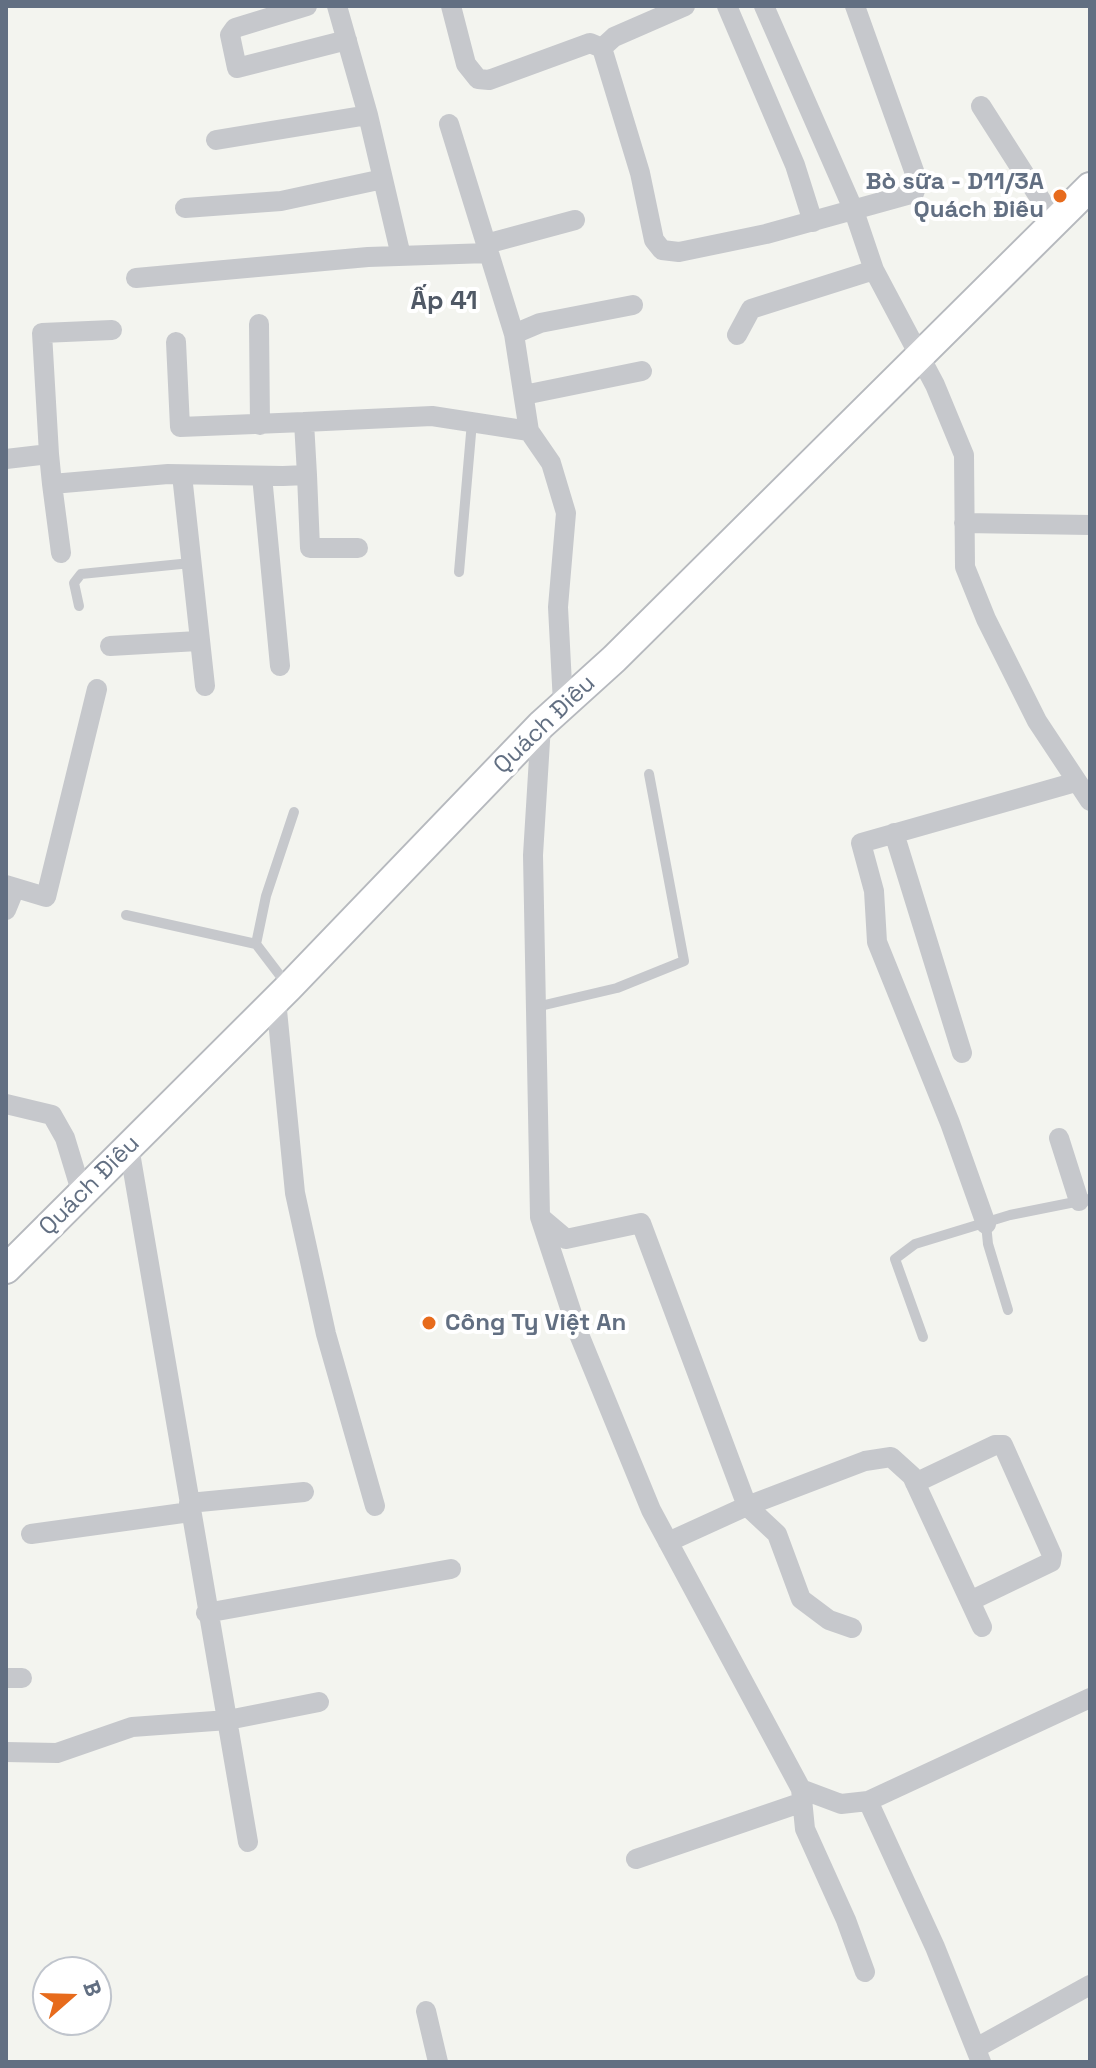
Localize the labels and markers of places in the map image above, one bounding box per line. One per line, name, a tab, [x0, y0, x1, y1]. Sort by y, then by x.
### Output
place label: Bò sữa - D11/3A Quách Điêu	[865, 168, 1044, 224]
marker: Bò sữa - D11/3A Quách Điêu	[1051, 187, 1069, 205]
place label: Công Ty Việt An	[445, 1309, 626, 1337]
marker: Công Ty Việt An	[420, 1314, 438, 1332]

